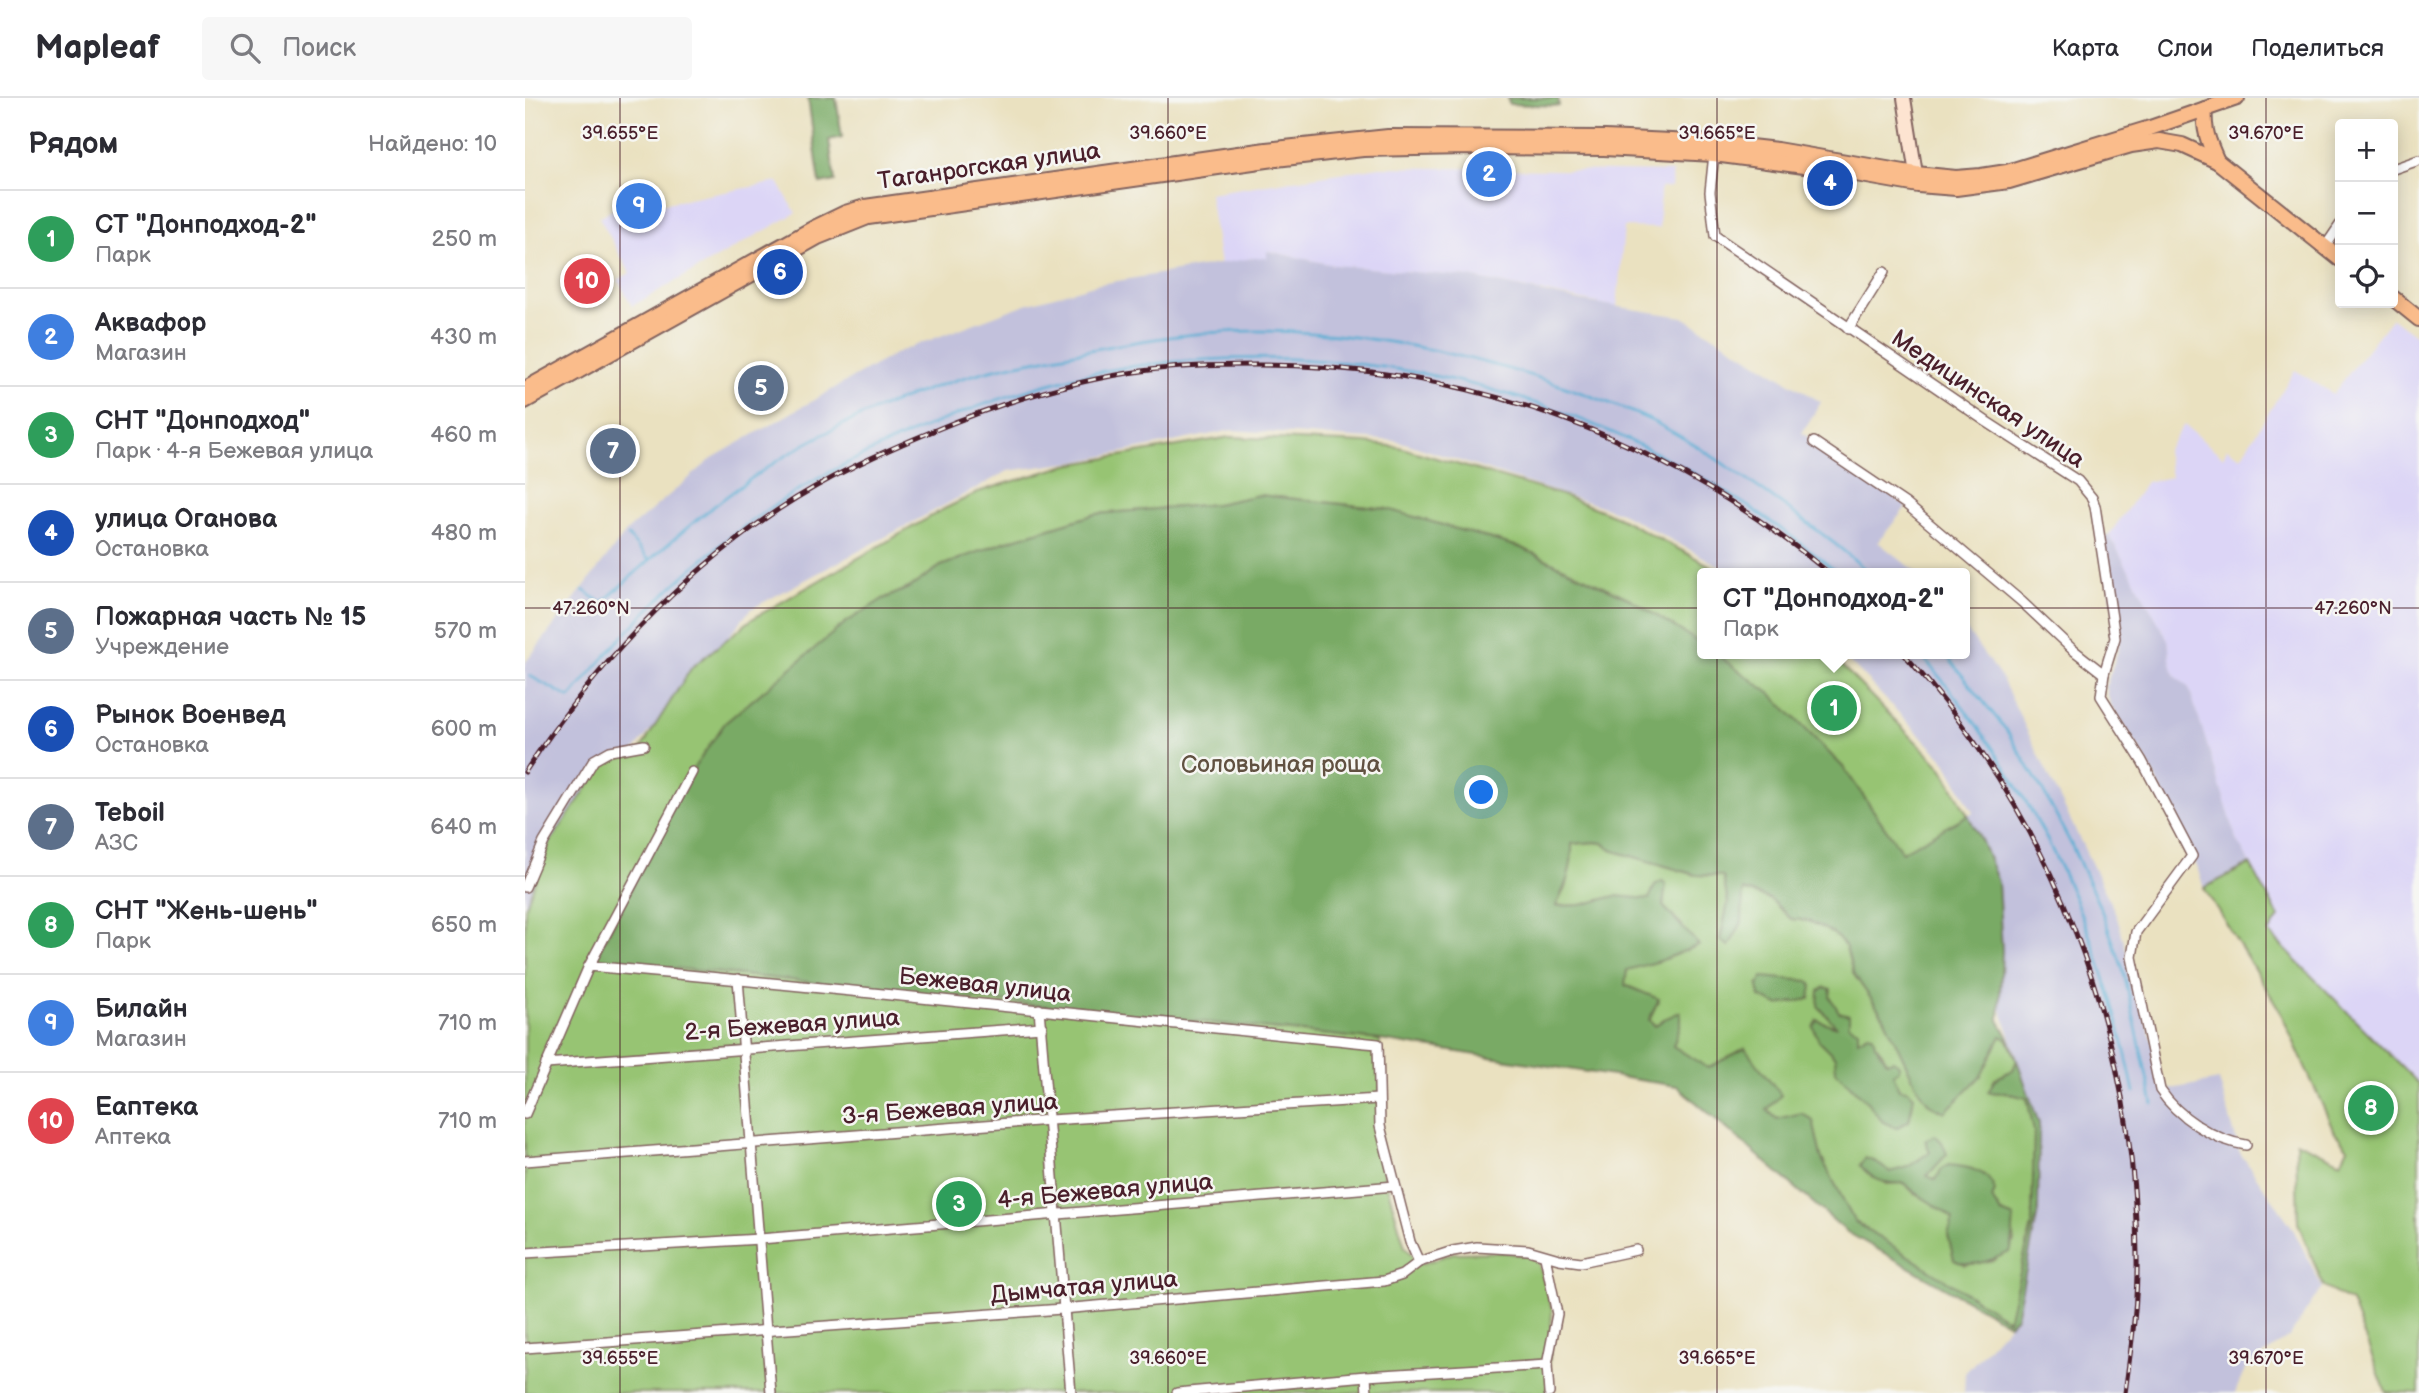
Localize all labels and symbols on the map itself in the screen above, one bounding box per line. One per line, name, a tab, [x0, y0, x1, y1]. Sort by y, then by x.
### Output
text: 39.655°E	[582, 123, 658, 144]
text: 39.660°E	[1129, 123, 1207, 144]
text: 39.665°E	[1678, 123, 1756, 144]
text: 39.670°E	[2228, 123, 2304, 144]
street label: Таганрогская улица	[876, 136, 1102, 196]
pin: 2	[1466, 148, 1512, 200]
pin: 4	[1807, 157, 1853, 209]
pin: 9	[616, 180, 662, 232]
pin: 6	[757, 246, 803, 298]
pin: 10	[564, 255, 610, 307]
street label: Медицинская улица	[1886, 323, 2090, 475]
pin: 5	[738, 362, 784, 414]
pin: 7	[590, 425, 636, 477]
text: 47.260°N	[552, 598, 630, 619]
text: 47.260°N	[2314, 598, 2392, 619]
pin: 1	[1811, 682, 1857, 734]
park label: Соловьиная роща	[1181, 750, 1381, 779]
your location	[1464, 775, 1498, 809]
street label: Бежевая улица	[897, 962, 1073, 1008]
street label: 2-я Бежевая улица	[683, 1003, 901, 1047]
pin: 8	[2348, 1082, 2394, 1134]
street label: 3-я Бежевая улица	[841, 1087, 1059, 1131]
street label: 4-я Бежевая улица	[996, 1167, 1214, 1215]
pin: 3	[936, 1178, 982, 1230]
street label: Дымчатая улица	[989, 1264, 1179, 1310]
text: 39.655°E	[582, 1348, 658, 1369]
text: 39.660°E	[1129, 1348, 1207, 1369]
text: 39.665°E	[1678, 1348, 1756, 1369]
text: 39.670°E	[2228, 1348, 2304, 1369]

